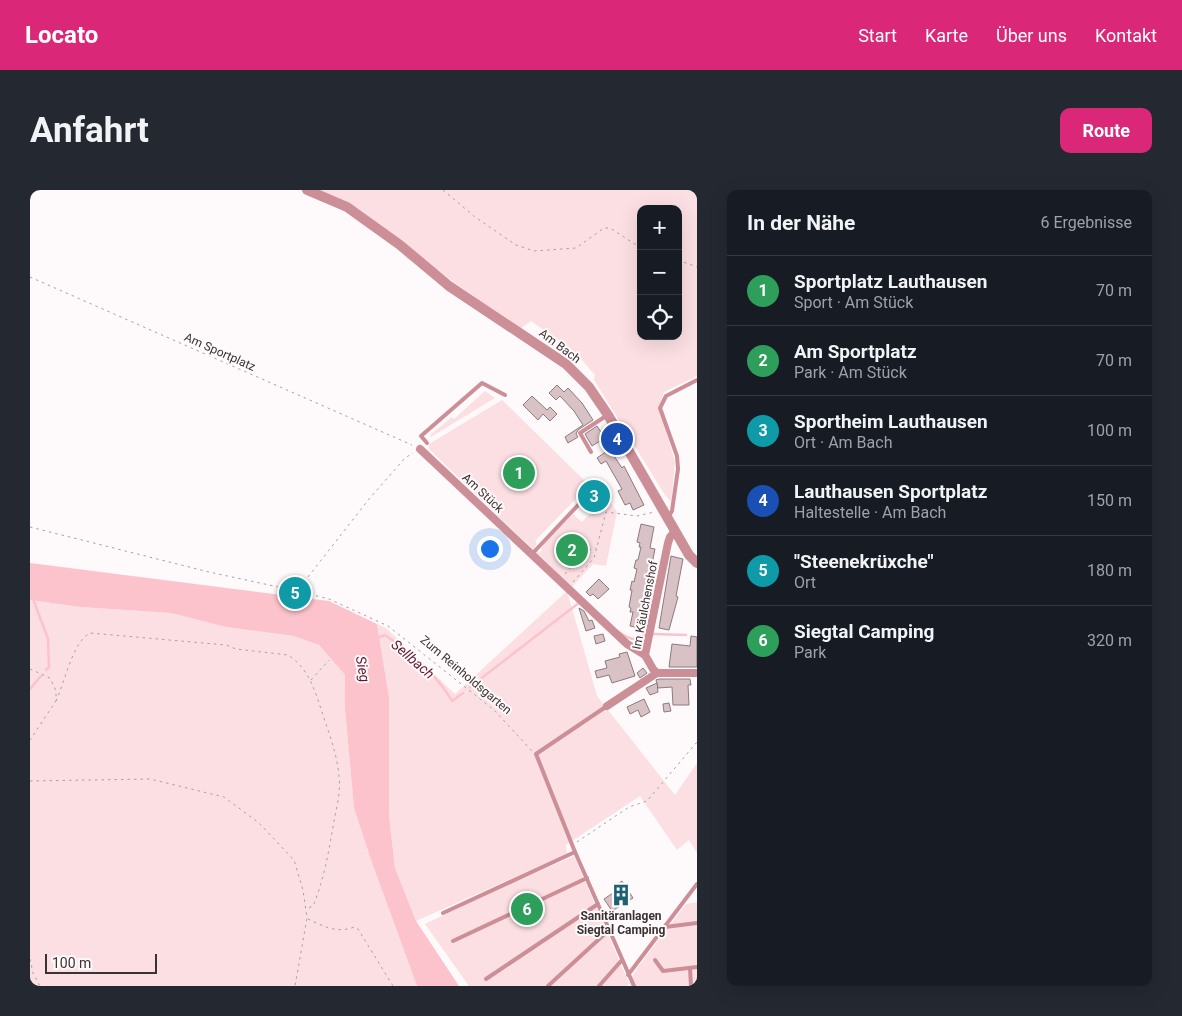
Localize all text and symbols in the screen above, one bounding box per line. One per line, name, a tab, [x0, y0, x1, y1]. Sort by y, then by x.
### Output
text: Locato	[25, 21, 98, 49]
text: Start	[858, 25, 897, 46]
text: Karte	[925, 25, 968, 46]
text: Über uns	[996, 25, 1067, 46]
text: Kontakt	[1095, 25, 1157, 46]
button: Route	[1060, 108, 1152, 153]
text: Anfahrt	[30, 110, 149, 151]
map controls	[637, 205, 682, 340]
button: +	[637, 205, 682, 250]
text: In der Nähe	[747, 211, 855, 235]
text: 6 Ergebnisse	[1040, 213, 1132, 232]
button: −	[637, 250, 682, 295]
text: Sportplatz Lauthausen	[794, 270, 987, 293]
text: 1	[758, 281, 768, 300]
text: 70 m	[1096, 281, 1132, 300]
text: Sport · Am Stück	[794, 293, 913, 312]
button: locate	[637, 295, 682, 340]
street label: Am Bach	[537, 326, 583, 366]
street label: Am Sportplatz	[182, 330, 258, 374]
text: Am Sportplatz	[794, 340, 917, 363]
text: 2	[758, 351, 768, 370]
text: 70 m	[1096, 351, 1132, 370]
text: Park · Am Stück	[794, 363, 907, 382]
text: Sportheim Lauthausen	[794, 410, 988, 433]
pin: 4	[601, 420, 633, 458]
text: 3	[758, 421, 768, 440]
text: 100 m	[1087, 421, 1132, 440]
text: Ort · Am Bach	[794, 433, 892, 452]
pin: 1	[503, 454, 535, 492]
street label: Am Stück	[459, 470, 507, 516]
pin: 3	[578, 477, 610, 515]
text: Lauthausen Sportplatz	[794, 480, 987, 503]
text: 4	[758, 491, 768, 510]
text: 150 m	[1087, 491, 1132, 510]
text: Haltestelle · Am Bach	[794, 503, 946, 522]
pin: 2	[556, 531, 588, 569]
your location	[477, 536, 503, 562]
text: "Steenekrüxche"	[794, 550, 934, 573]
street label: Im Käulchenshof	[630, 559, 661, 651]
text: 5	[758, 561, 768, 580]
text: 180 m	[1087, 561, 1132, 580]
text: Ort	[794, 573, 816, 592]
pin: 5	[279, 574, 311, 612]
text: Siegtal Camping	[794, 620, 934, 643]
text: 6	[758, 631, 768, 650]
text: 320 m	[1087, 631, 1132, 650]
street label: Zum Reinholdsgarten	[418, 633, 514, 717]
water label: Sellbach	[388, 636, 438, 682]
text: Park	[794, 643, 826, 662]
water label: Sieg	[353, 655, 373, 684]
building icon: Sanitäranlagen Siegtal Camping	[608, 882, 634, 908]
pin: 6	[511, 890, 543, 928]
place label: Sanitäranlagen Siegtal Camping	[577, 909, 666, 937]
scale bar	[45, 951, 158, 974]
text: 100 m	[52, 955, 91, 971]

